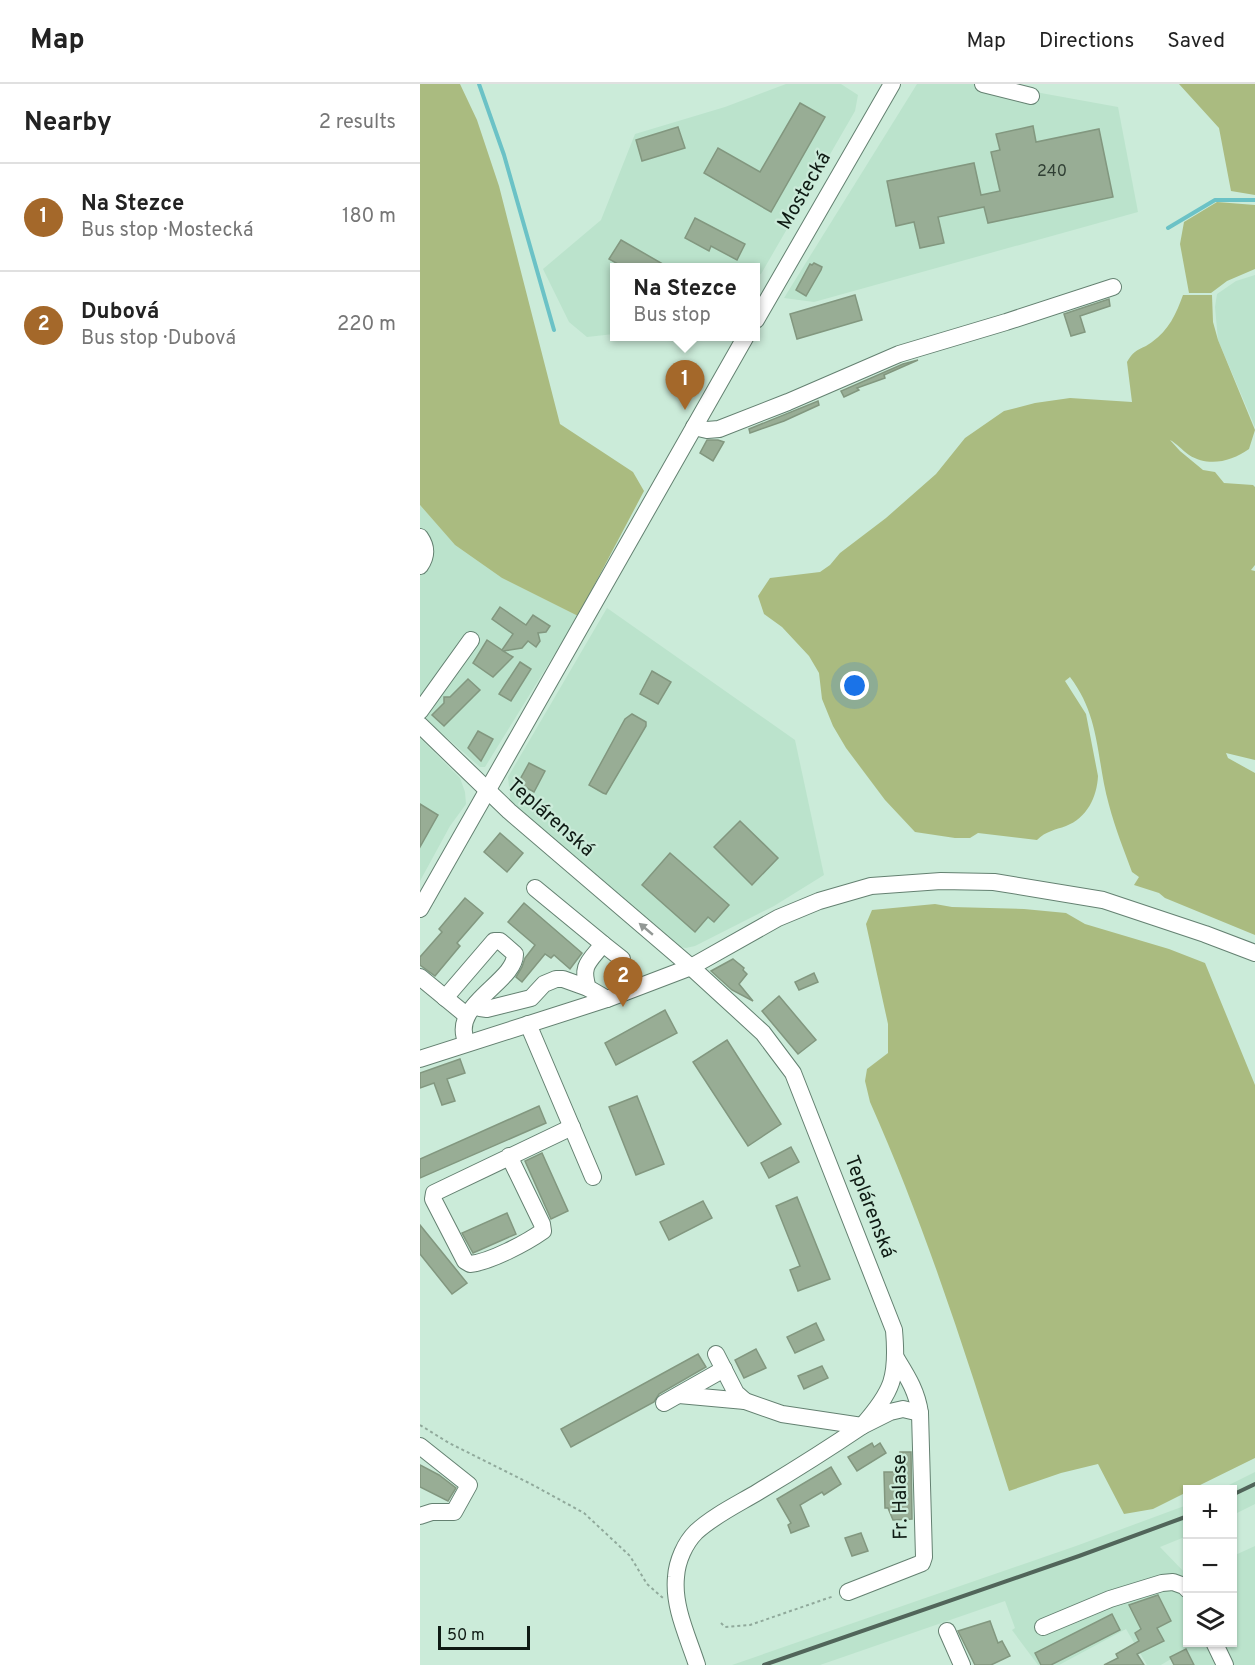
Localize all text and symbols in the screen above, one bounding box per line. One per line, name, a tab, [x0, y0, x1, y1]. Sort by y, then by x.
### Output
text: Map	[30, 23, 85, 59]
text: Map	[966, 28, 1006, 55]
text: Directions	[1039, 28, 1134, 55]
text: Saved	[1167, 28, 1225, 55]
text: Nearby	[24, 107, 112, 140]
text: 2 results	[319, 110, 396, 136]
street label: Mostecká	[772, 147, 838, 235]
house number: 240	[1037, 162, 1067, 182]
text: Na Stezce	[81, 191, 184, 218]
text: 1	[40, 204, 48, 230]
text: 180 m	[342, 204, 396, 230]
text: Bus stop · Mostecká	[81, 218, 254, 244]
popup	[610, 263, 760, 341]
text: Na Stezce	[633, 276, 737, 303]
text: Dubová	[81, 299, 159, 326]
text: Bus stop	[633, 303, 711, 329]
text: 2	[37, 312, 50, 338]
text: 220 m	[337, 312, 396, 338]
text: Bus stop · Dubová	[81, 326, 236, 352]
pin: 1	[666, 360, 704, 410]
your location	[840, 671, 869, 700]
street label: Teplárenská	[501, 773, 599, 863]
one-way arrow	[639, 922, 654, 936]
pin: 2	[604, 958, 642, 1007]
street label: Teplárenská	[838, 1152, 900, 1262]
street label: Fr. Halase	[887, 1454, 915, 1540]
map controls	[1183, 1485, 1237, 1647]
button: +	[1183, 1485, 1237, 1539]
button: −	[1183, 1539, 1237, 1593]
button: layers	[1183, 1593, 1237, 1647]
scale bar	[438, 1623, 530, 1650]
text: 50 m	[447, 1626, 485, 1646]

